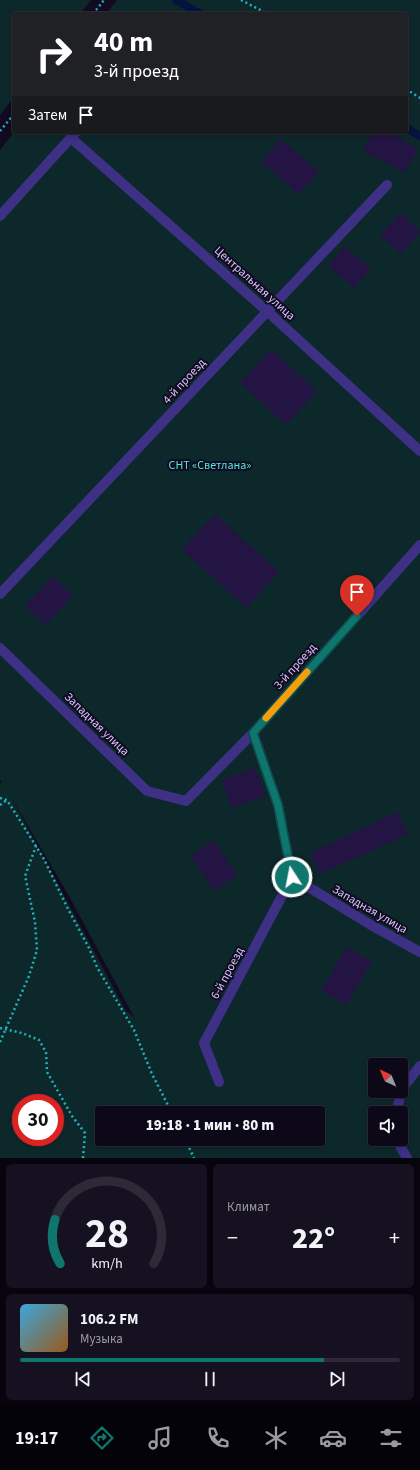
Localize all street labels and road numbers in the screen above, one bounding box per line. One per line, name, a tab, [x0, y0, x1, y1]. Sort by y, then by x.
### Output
street label: Центральная улица	[210, 242, 299, 324]
street label: 4-й проезд	[159, 354, 210, 408]
street label: 3-й проезд	[270, 639, 321, 693]
street label: Западная улица	[60, 689, 133, 760]
street label: Западная улица	[329, 881, 411, 938]
street label: 6-й проезд	[207, 944, 248, 1002]

